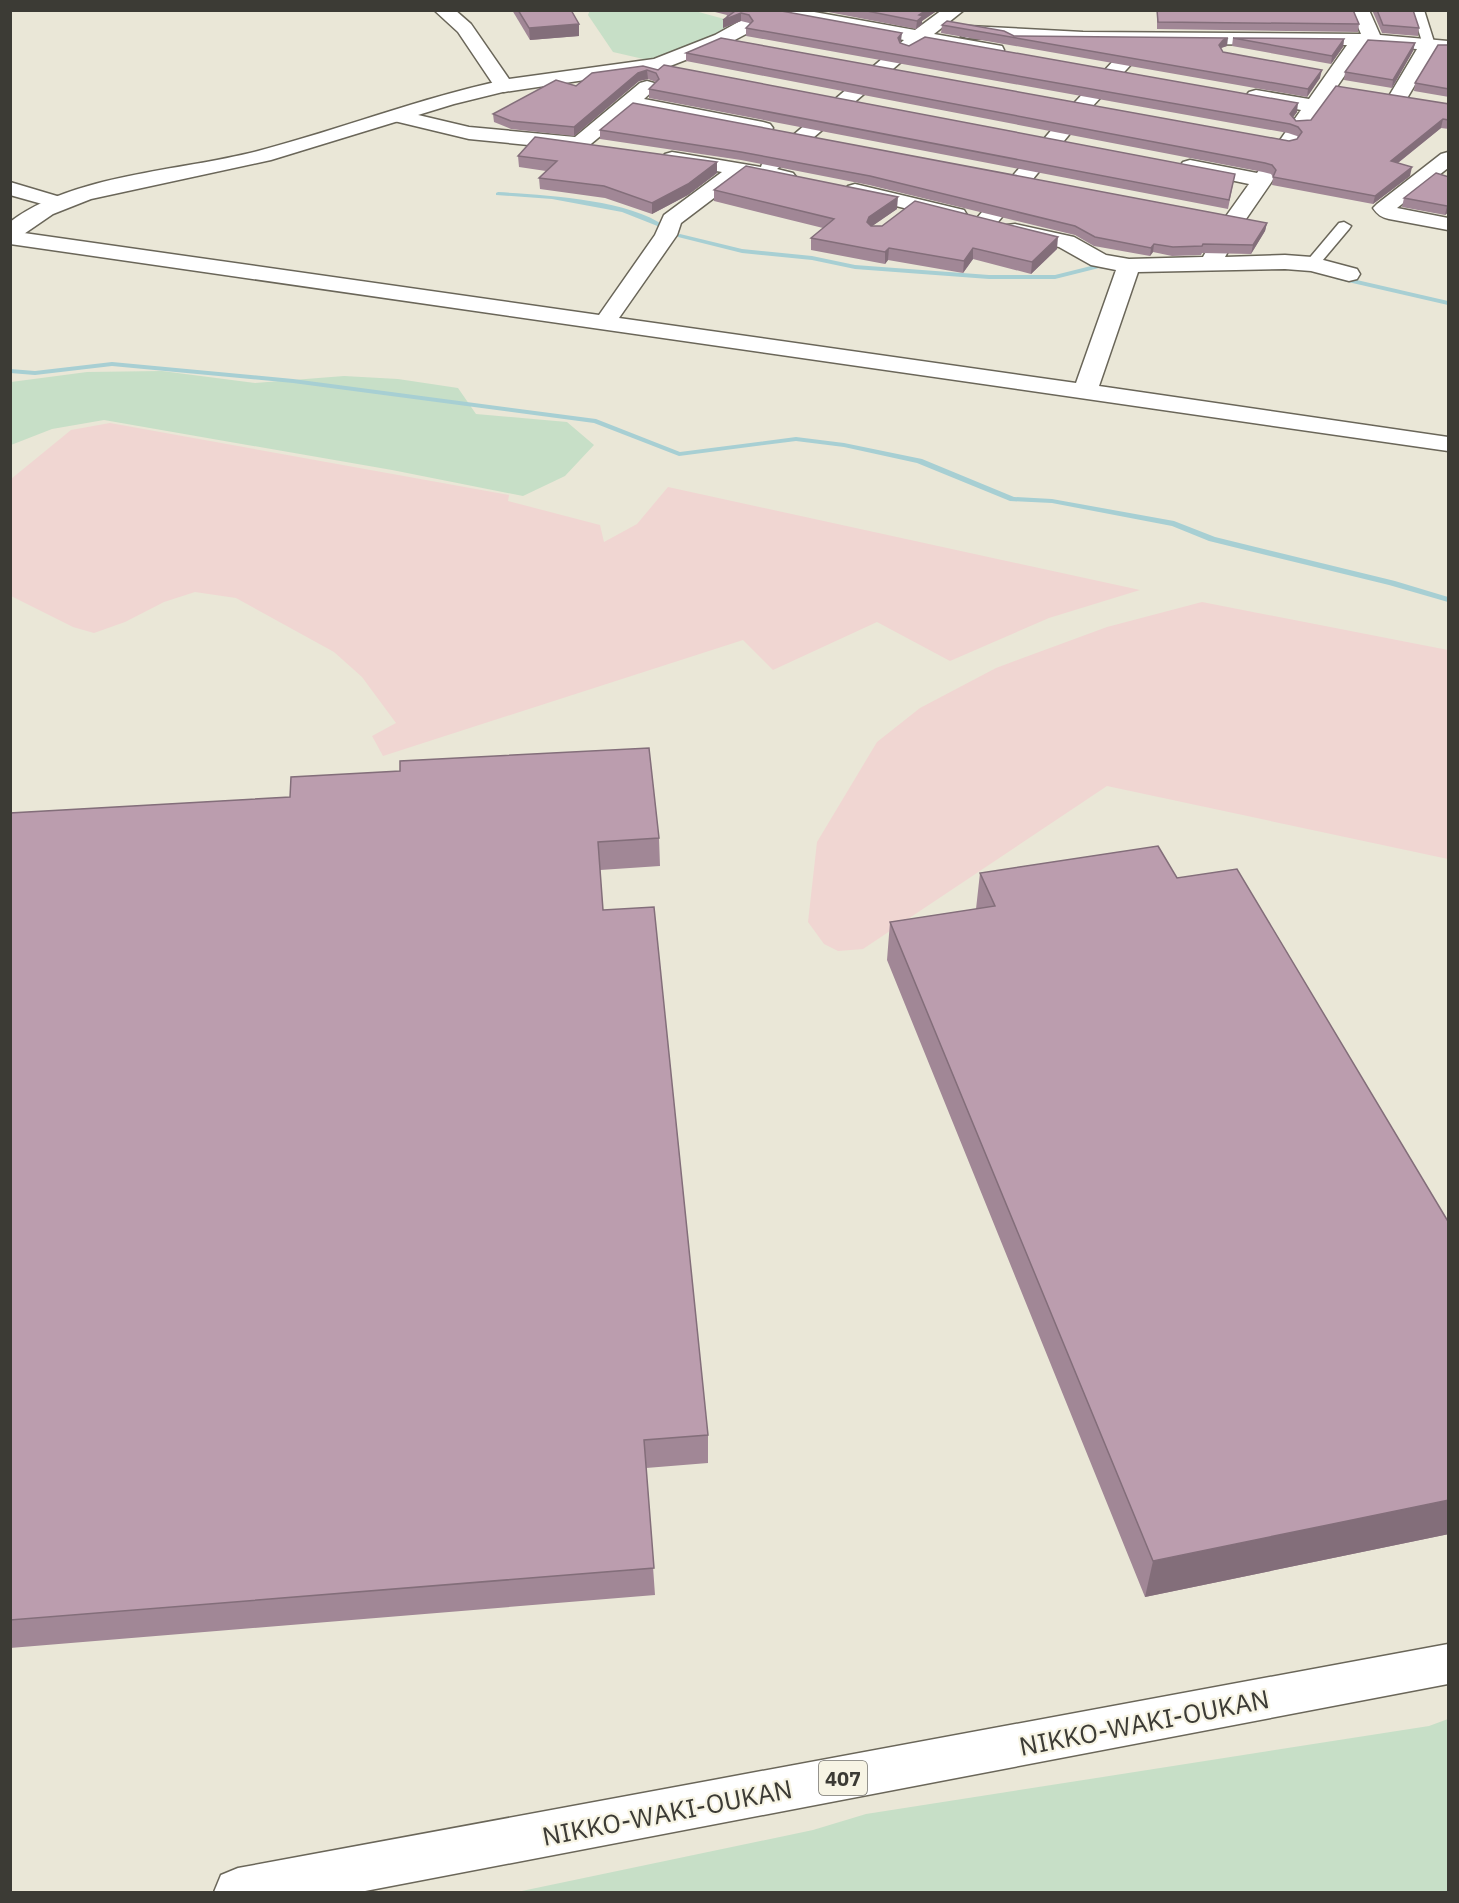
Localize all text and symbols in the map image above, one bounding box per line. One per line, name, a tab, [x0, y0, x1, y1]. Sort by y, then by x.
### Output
street label: NIKKO-WAKI-OUKAN	[1016, 1681, 1272, 1763]
road number: 407	[819, 1761, 867, 1795]
street label: NIKKO-WAKI-OUKAN	[539, 1771, 795, 1853]

